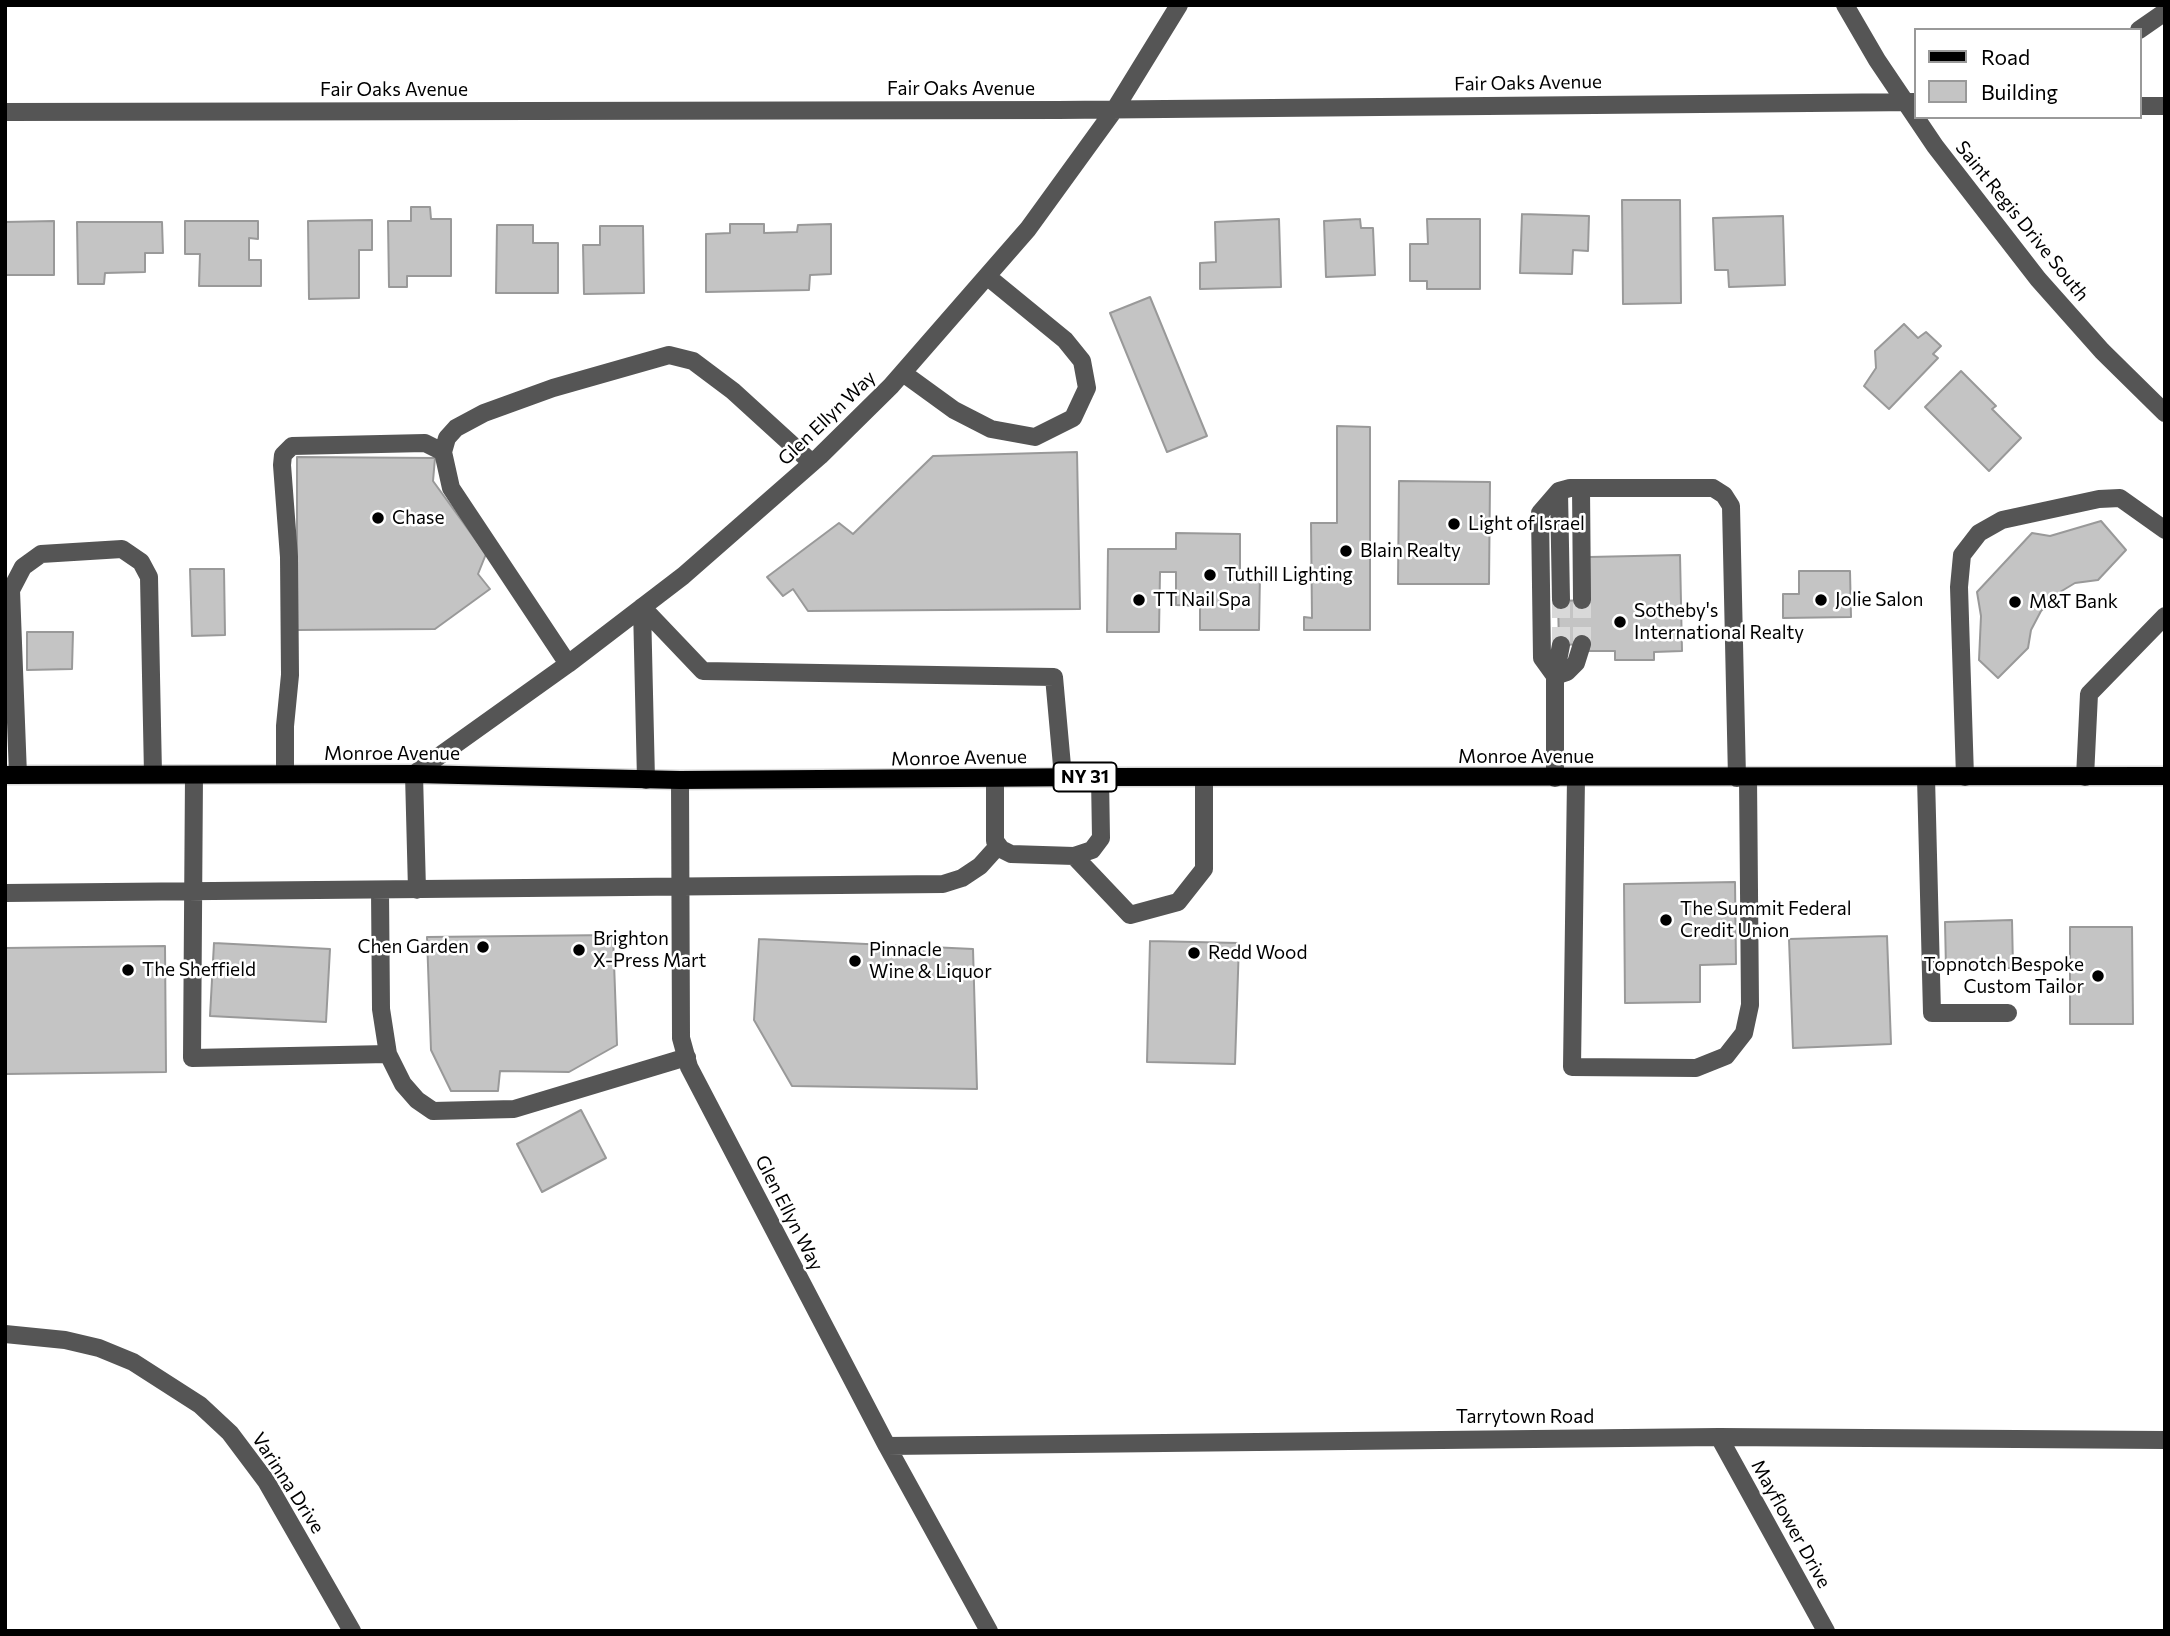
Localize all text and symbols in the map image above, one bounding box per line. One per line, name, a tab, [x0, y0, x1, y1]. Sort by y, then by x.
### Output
legend	[1914, 28, 2142, 119]
text: Road	[1981, 44, 2030, 69]
street label: Fair Oaks Avenue	[1454, 70, 1602, 96]
street label: Fair Oaks Avenue	[887, 78, 1035, 100]
street label: Fair Oaks Avenue	[320, 79, 468, 101]
text: Building	[1981, 79, 2058, 104]
street label: Saint Regis Drive South	[1950, 136, 2094, 306]
street label: Glen Ellyn Way	[774, 366, 880, 470]
place label: Chase	[392, 507, 445, 529]
marker: Chase	[370, 510, 386, 526]
place label: Light of Israel	[1468, 513, 1585, 535]
marker: Light of Israel	[1446, 516, 1462, 532]
place label: Blain Realty	[1360, 540, 1461, 562]
marker: Blain Realty	[1338, 543, 1354, 559]
place label: Tuthill Lighting	[1224, 564, 1353, 586]
marker: Tuthill Lighting	[1202, 567, 1218, 583]
place label: TT Nail Spa	[1153, 589, 1251, 611]
place label: Jolie Salon	[1835, 589, 1923, 611]
place label: M&T Bank	[2029, 591, 2118, 613]
marker: TT Nail Spa	[1131, 592, 1147, 608]
marker: Jolie Salon	[1813, 592, 1829, 608]
marker: M&T Bank	[2007, 594, 2023, 610]
place label: Sotheby's International Realty	[1634, 600, 1804, 644]
marker: Sotheby's International Realty	[1612, 614, 1628, 630]
street label: Monroe Avenue	[324, 743, 460, 765]
street label: Monroe Avenue	[891, 745, 1027, 771]
street label: Monroe Avenue	[1458, 746, 1594, 768]
road number: NY 31	[1054, 762, 1116, 792]
place label: The Summit Federal Credit Union	[1680, 898, 1852, 942]
marker: The Summit Federal Credit Union	[1658, 912, 1674, 928]
place label: Brighton X-Press Mart	[593, 928, 706, 972]
place label: Chen Garden	[358, 936, 469, 958]
marker: Chen Garden	[475, 939, 491, 955]
place label: Pinnacle Wine & Liquor	[869, 939, 992, 983]
marker: Brighton X-Press Mart	[571, 942, 587, 958]
place label: Redd Wood	[1208, 942, 1307, 964]
marker: Redd Wood	[1186, 945, 1202, 961]
marker: Pinnacle Wine & Liquor	[847, 953, 863, 969]
place label: Topnotch Bespoke Custom Tailor	[1924, 954, 2084, 998]
place label: The Sheffield	[142, 959, 256, 981]
marker: The Sheffield	[120, 962, 136, 978]
marker: Topnotch Bespoke Custom Tailor	[2090, 968, 2106, 984]
street label: Glen Ellyn Way	[750, 1151, 828, 1275]
street label: Tarrytown Road	[1456, 1406, 1594, 1428]
street label: Varinna Drive	[247, 1428, 329, 1538]
street label: Mayflower Drive	[1746, 1456, 1836, 1592]

